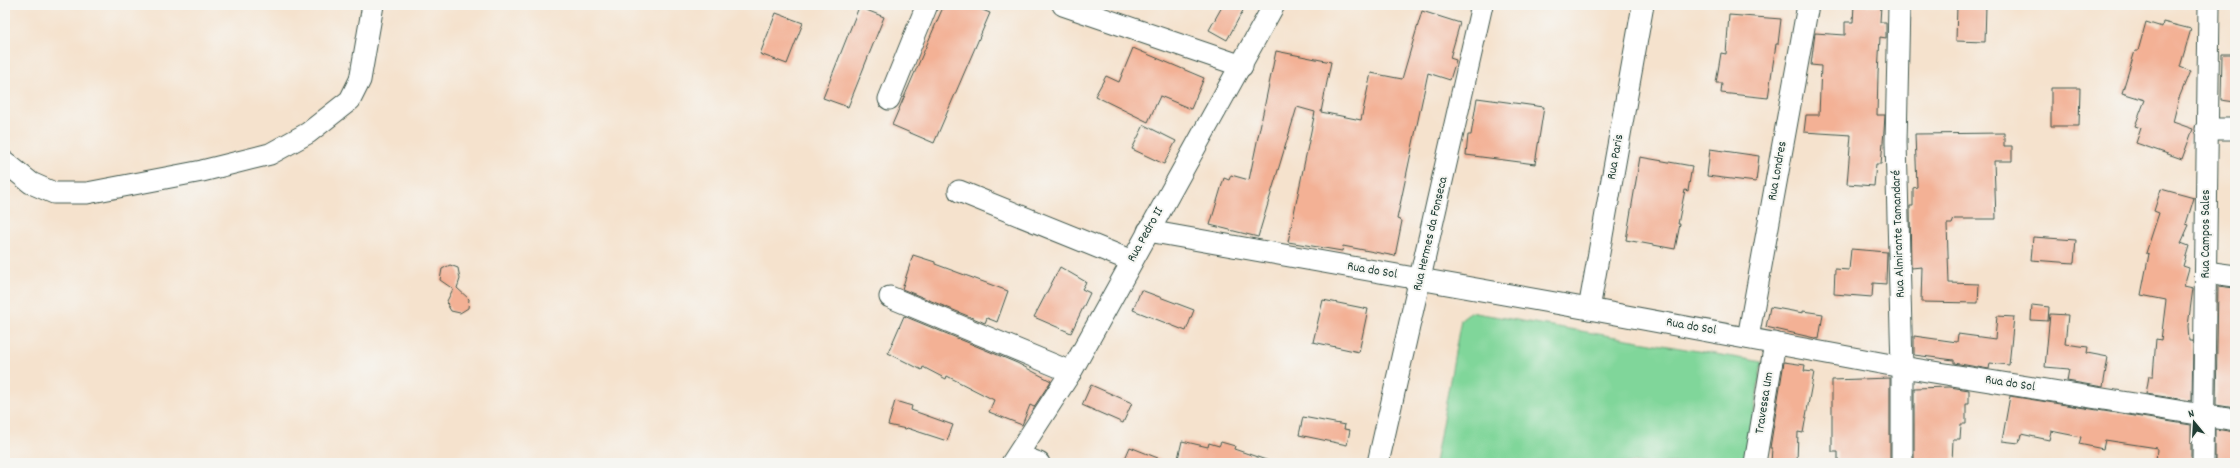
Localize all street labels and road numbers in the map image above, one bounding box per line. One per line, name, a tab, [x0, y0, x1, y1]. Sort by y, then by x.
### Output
street label: Rua Paris	[1603, 133, 1629, 181]
street label: Rua Londres	[1763, 140, 1793, 202]
street label: Rua Almirante Tamandaré	[1887, 169, 1911, 298]
street label: Rua Hermes da Fonseca	[1409, 174, 1454, 293]
street label: Rua Campos Sales	[2197, 190, 2216, 278]
street label: Rua Pedro II	[1123, 204, 1169, 266]
street label: Rua do Sol	[1345, 257, 1399, 285]
street label: Rua do Sol	[1664, 313, 1718, 341]
street label: Travessa Um	[1751, 371, 1779, 435]
street label: Rua do Sol	[1984, 371, 2036, 397]

